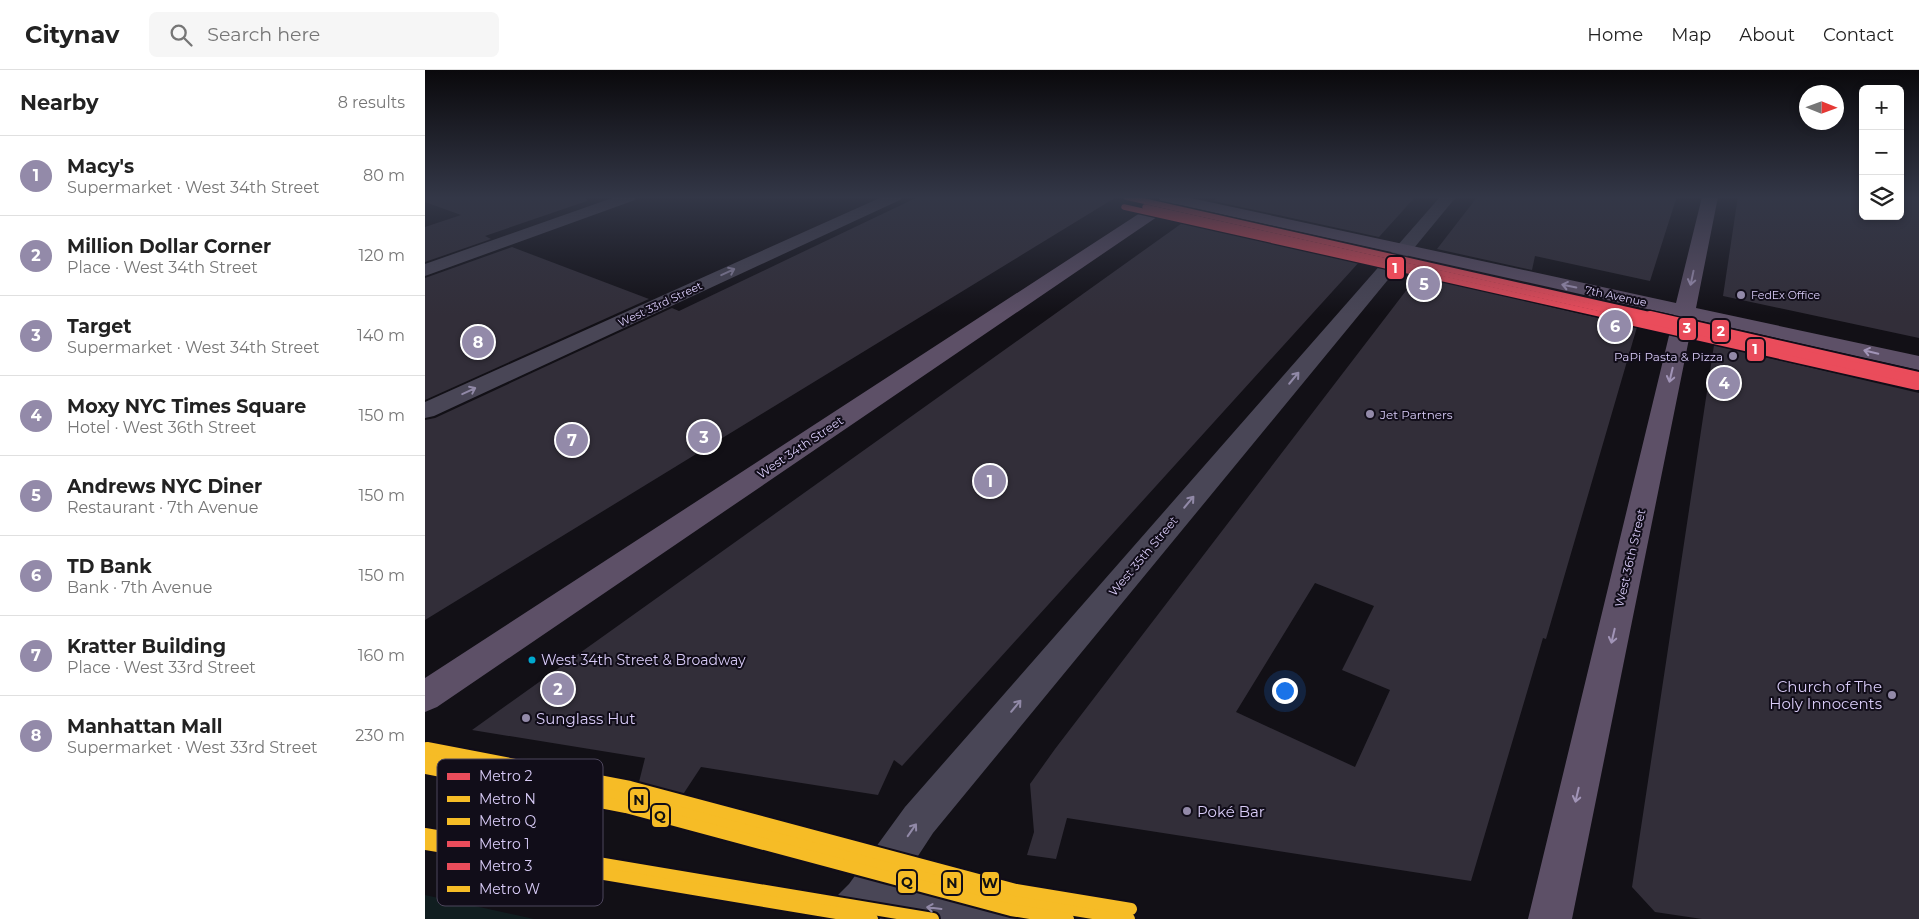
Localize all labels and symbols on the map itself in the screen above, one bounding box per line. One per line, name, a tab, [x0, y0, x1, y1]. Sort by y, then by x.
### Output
north arrow	[1799, 85, 1844, 130]
line badge: 1	[1386, 256, 1405, 280]
text: 1	[1392, 259, 1398, 277]
pin: 5	[1408, 265, 1440, 303]
one-way arrow	[721, 267, 736, 277]
one-way arrow	[1687, 270, 1696, 286]
street label: West 33rd Street	[616, 278, 705, 330]
one-way arrow	[1562, 280, 1578, 290]
street label: 7th Avenue	[1584, 283, 1648, 309]
place label: FedEx Office	[1751, 288, 1821, 302]
marker: FedEx Office	[1735, 289, 1747, 301]
pin: 6	[1599, 307, 1631, 345]
line badge: 3	[1678, 317, 1697, 341]
text: 3	[1682, 319, 1691, 337]
line badge: 2	[1711, 319, 1730, 343]
text: 2	[1717, 322, 1725, 340]
pin: 8	[462, 323, 494, 361]
line badge: 1	[1746, 338, 1765, 362]
text: 1	[1752, 340, 1758, 358]
one-way arrow	[1864, 347, 1880, 356]
place label: PaPi Pasta & Pizza	[1614, 349, 1723, 364]
marker: PaPi Pasta & Pizza	[1727, 350, 1739, 362]
pin: 4	[1708, 364, 1740, 402]
one-way arrow	[1666, 367, 1675, 383]
one-way arrow	[1288, 372, 1299, 385]
one-way arrow	[461, 386, 476, 395]
place label: Jet Partners	[1379, 407, 1453, 422]
marker: Jet Partners	[1364, 408, 1376, 420]
street label: West 34th Street	[754, 413, 846, 481]
pin: 3	[688, 418, 720, 456]
pin: 7	[556, 421, 588, 459]
pin: 1	[974, 462, 1006, 500]
one-way arrow	[1183, 495, 1195, 508]
street label: West 36th Street	[1611, 507, 1649, 609]
street label: West 35th Street	[1105, 513, 1181, 599]
one-way arrow	[1608, 628, 1617, 644]
place label: West 34th Street & Broadway	[541, 651, 746, 669]
marker: West 34th Street & Broadway	[527, 655, 537, 665]
pin: 2	[542, 670, 574, 708]
place label: Church of The Holy Innocents	[1769, 677, 1882, 713]
your location	[1272, 678, 1298, 704]
marker: Church of The Holy Innocents	[1886, 689, 1898, 701]
one-way arrow	[1010, 699, 1022, 712]
place label: Sunglass Hut	[536, 709, 636, 728]
marker: Sunglass Hut	[520, 712, 532, 724]
legend	[437, 759, 603, 906]
text: Metro 2	[479, 767, 532, 785]
one-way arrow	[1572, 787, 1581, 803]
line badge: N	[629, 788, 649, 812]
text: Metro N	[479, 790, 536, 808]
text: N	[633, 791, 645, 809]
place label: Poké Bar	[1197, 802, 1265, 821]
line badge: Q	[651, 804, 670, 828]
marker: Poké Bar	[1181, 805, 1193, 817]
text: Q	[654, 807, 666, 825]
text: Metro Q	[479, 812, 536, 830]
one-way arrow	[907, 824, 917, 838]
text: Metro 1	[479, 835, 529, 853]
text: Metro 3	[479, 857, 532, 875]
line badge: Q	[897, 870, 917, 894]
line badge: N	[942, 871, 962, 895]
line badge: W	[981, 871, 1000, 895]
text: Q	[901, 873, 913, 891]
text: N	[946, 874, 958, 892]
text: W	[982, 874, 998, 892]
text: Metro W	[479, 880, 540, 898]
one-way arrow	[926, 903, 942, 913]

